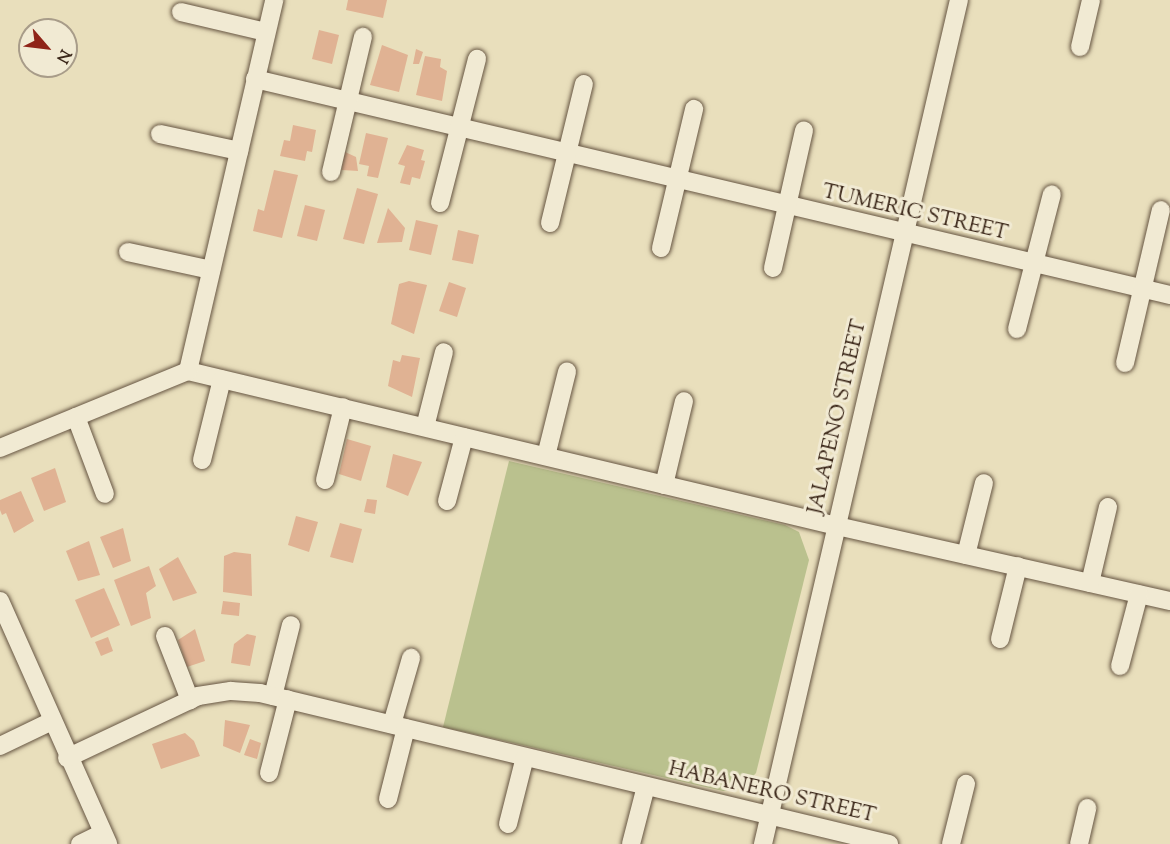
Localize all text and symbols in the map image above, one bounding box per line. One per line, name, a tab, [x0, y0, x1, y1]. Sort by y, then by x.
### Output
north arrow	[18, 18, 78, 78]
text: N	[49, 45, 76, 67]
street label: TUMERIC STREET	[820, 179, 1010, 247]
street label: JALAPENO STREET	[803, 317, 873, 517]
street label: HABANERO STREET	[666, 757, 878, 829]

